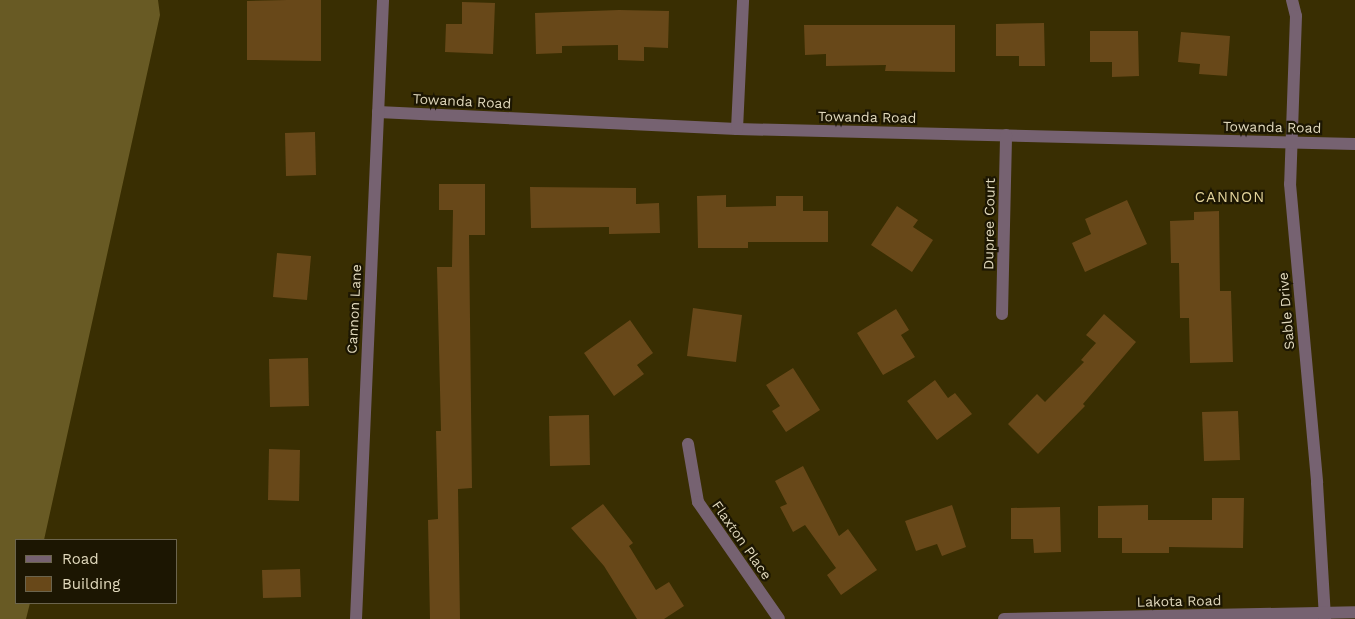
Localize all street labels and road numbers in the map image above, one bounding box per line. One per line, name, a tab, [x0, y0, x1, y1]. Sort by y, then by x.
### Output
street label: Towanda Road	[412, 90, 512, 112]
street label: Towanda Road	[817, 108, 917, 126]
street label: Towanda Road	[1222, 118, 1322, 136]
street label: Dupree Court	[980, 178, 998, 270]
street label: Cannon Lane	[343, 264, 365, 354]
street label: Sable Drive	[1274, 272, 1298, 350]
street label: Flaxton Place	[709, 497, 775, 583]
street label: Lakota Road	[1136, 592, 1222, 610]

